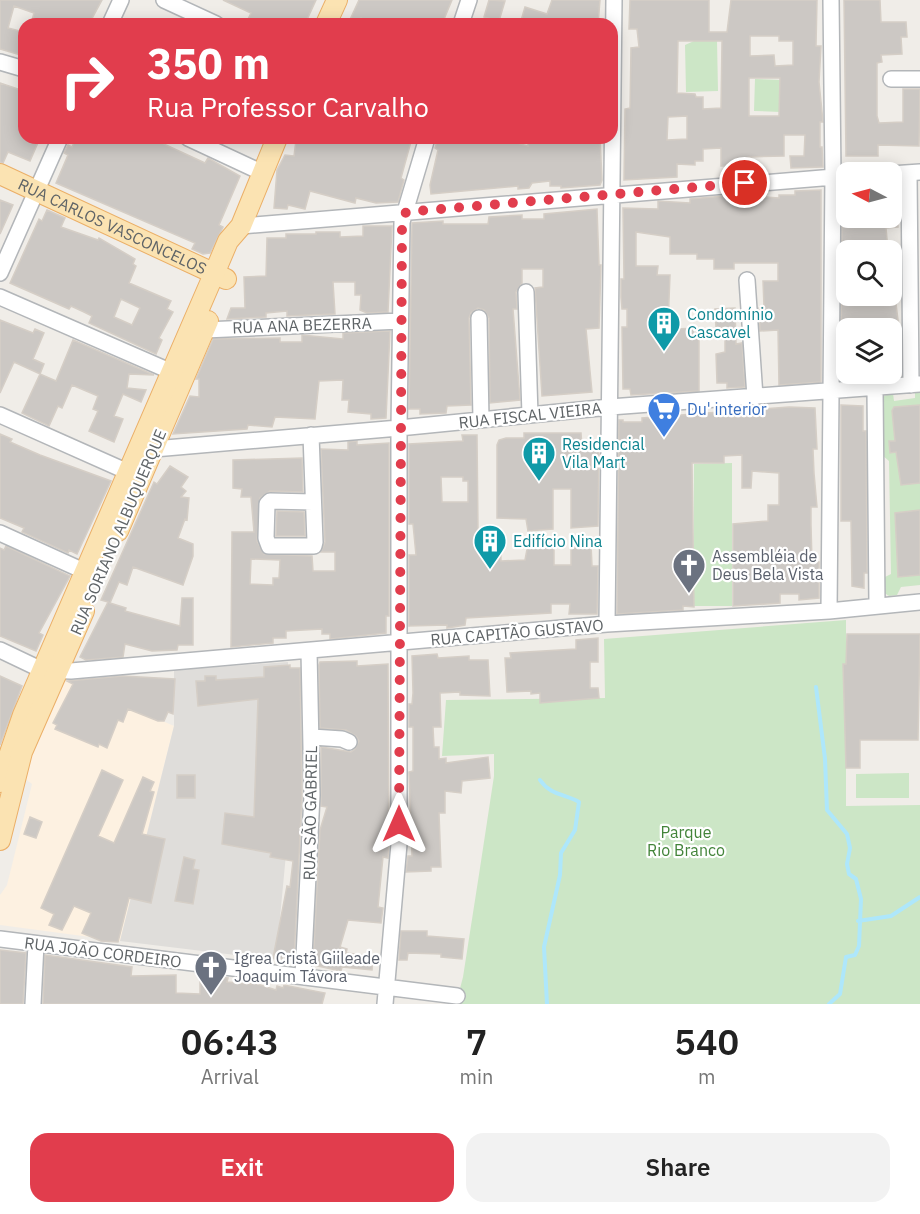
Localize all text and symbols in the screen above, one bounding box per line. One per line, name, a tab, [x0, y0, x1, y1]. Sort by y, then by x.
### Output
text: 350 m	[147, 36, 270, 91]
icon: right	[48, 42, 126, 120]
text: Rua Professor Carvalho	[147, 89, 429, 124]
pin	[719, 157, 770, 208]
north arrow	[836, 162, 902, 228]
map controls	[836, 162, 902, 384]
icon: arrive	[728, 166, 761, 199]
street label: RUA CARLOS VASCONCELOS	[15, 174, 210, 279]
button: search	[836, 240, 902, 306]
place label: Condomínio Cascavel	[687, 304, 773, 342]
building icon: Condomínio Cascavel	[646, 305, 682, 352]
street label: RUA ANA BEZERRA	[232, 313, 372, 337]
button: layers	[836, 318, 902, 384]
supermarket icon: Du' interior	[646, 391, 682, 438]
street label: RUA FISCAL VIEIRA	[457, 398, 603, 432]
place label: Du' interior	[687, 399, 767, 419]
street label: RUA SORIANO ALBUQUERQUE	[66, 426, 170, 638]
place label: Residencial Vila Mart	[562, 434, 645, 472]
building icon: Residencial Vila Mart	[521, 435, 557, 482]
building icon: Edifício Nina	[472, 523, 508, 570]
place label: Edifício Nina	[513, 531, 603, 551]
place label: Assembléia de Deus Bela Vista	[712, 546, 824, 584]
church icon: Assembléia de Deus Bela Vista	[671, 547, 707, 594]
street label: RUA CAPITÃO GUSTAVO	[430, 614, 604, 650]
street label: RUA SÃO GABRIEL	[299, 745, 321, 881]
position arrow	[367, 792, 431, 856]
park label: Parque Rio Branco	[647, 822, 725, 860]
street label: RUA JOÃO CORDEIRO	[23, 932, 183, 972]
place label: Igrea Cristã Giileade Joaquim Távora	[234, 948, 380, 986]
church icon: Igrea Cristã Giileade Joaquim Távora	[193, 949, 229, 996]
text: 06:43	[181, 1018, 279, 1065]
text: 7	[466, 1018, 487, 1065]
text: 540	[674, 1018, 739, 1065]
text: Arrival	[201, 1063, 259, 1090]
text: min	[460, 1063, 493, 1090]
text: m	[698, 1063, 715, 1090]
button: Exit	[30, 1133, 454, 1202]
button: Share	[466, 1133, 890, 1202]

